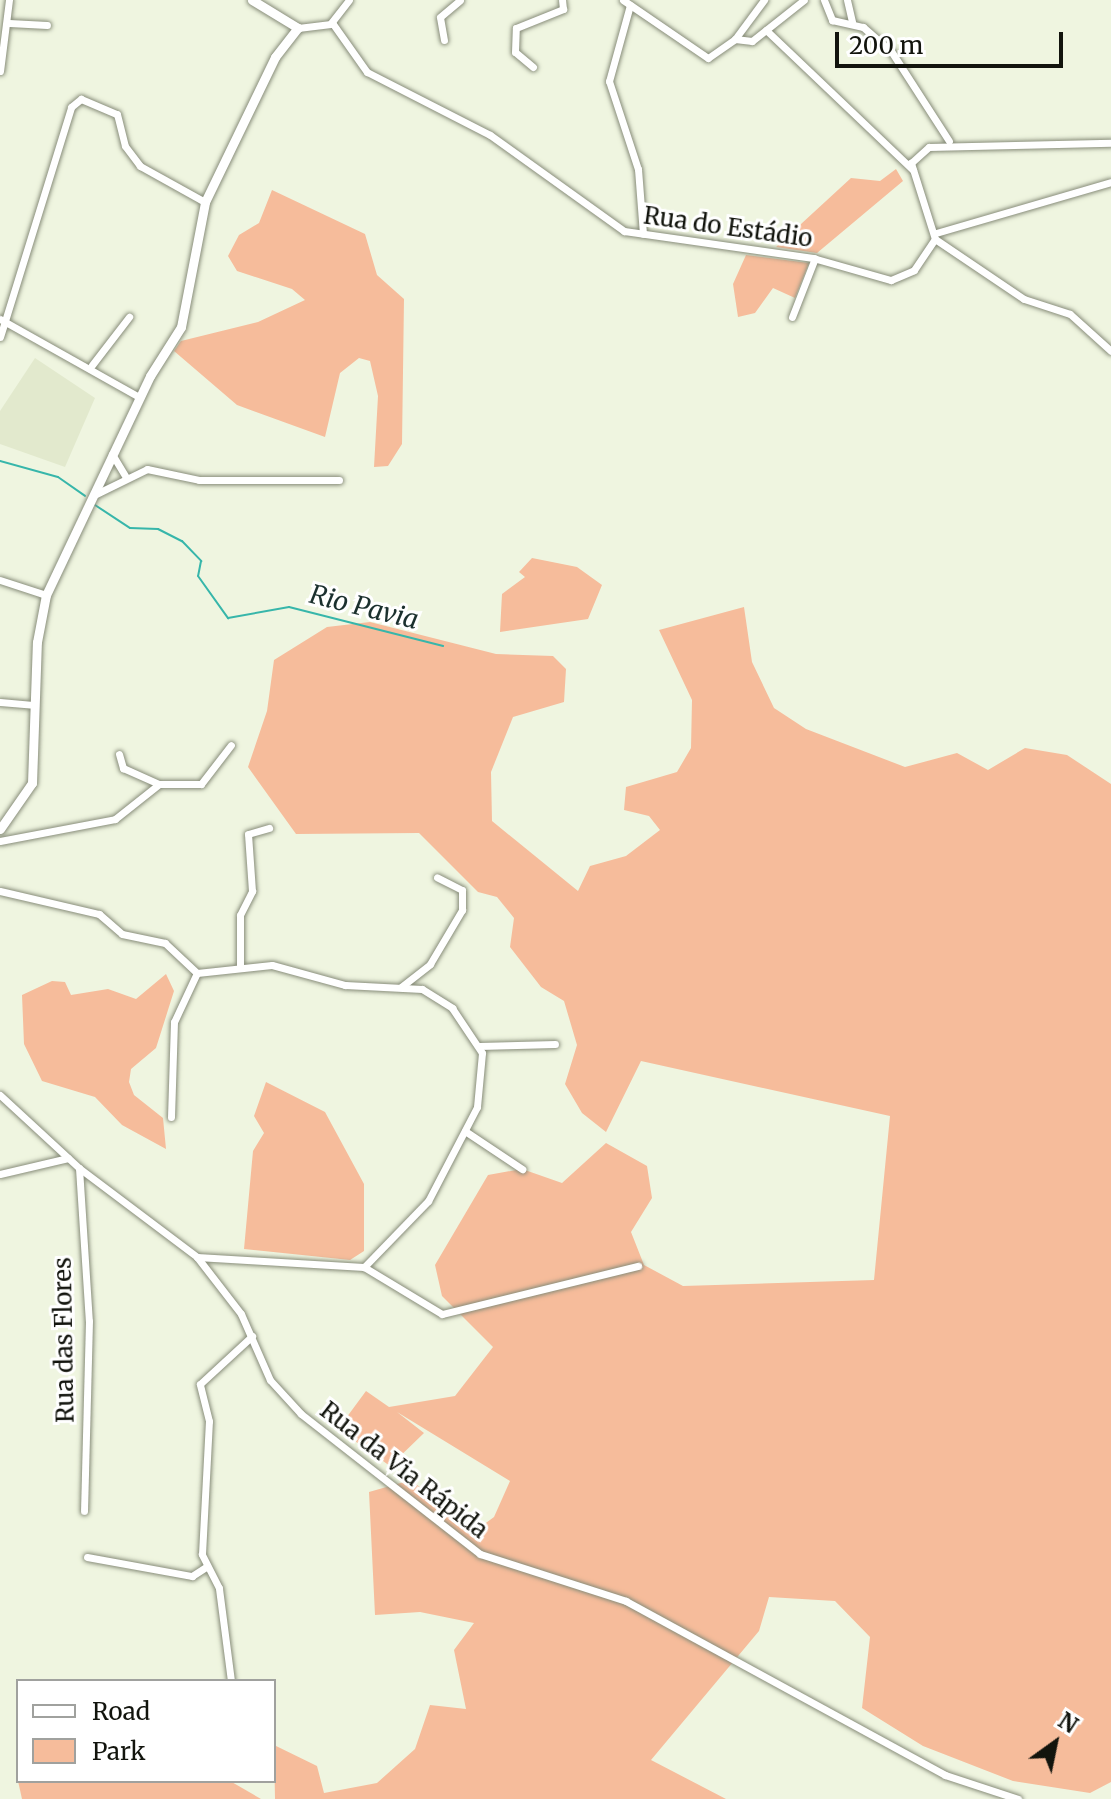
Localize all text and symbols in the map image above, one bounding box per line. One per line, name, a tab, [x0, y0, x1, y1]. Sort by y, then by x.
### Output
scale bar	[839, 16, 1067, 66]
text: 200 m	[849, 30, 923, 61]
street label: Rua do Estádio	[642, 201, 814, 253]
water label: Rio Pavia	[306, 578, 422, 636]
street label: Rua das Flores	[48, 1257, 80, 1423]
street label: Rua da Via Rápida	[315, 1396, 493, 1544]
legend	[16, 1679, 276, 1783]
text: Road	[92, 1696, 150, 1727]
north arrow	[1015, 1703, 1095, 1783]
text: N	[1053, 1706, 1083, 1739]
text: Park	[92, 1736, 145, 1767]

